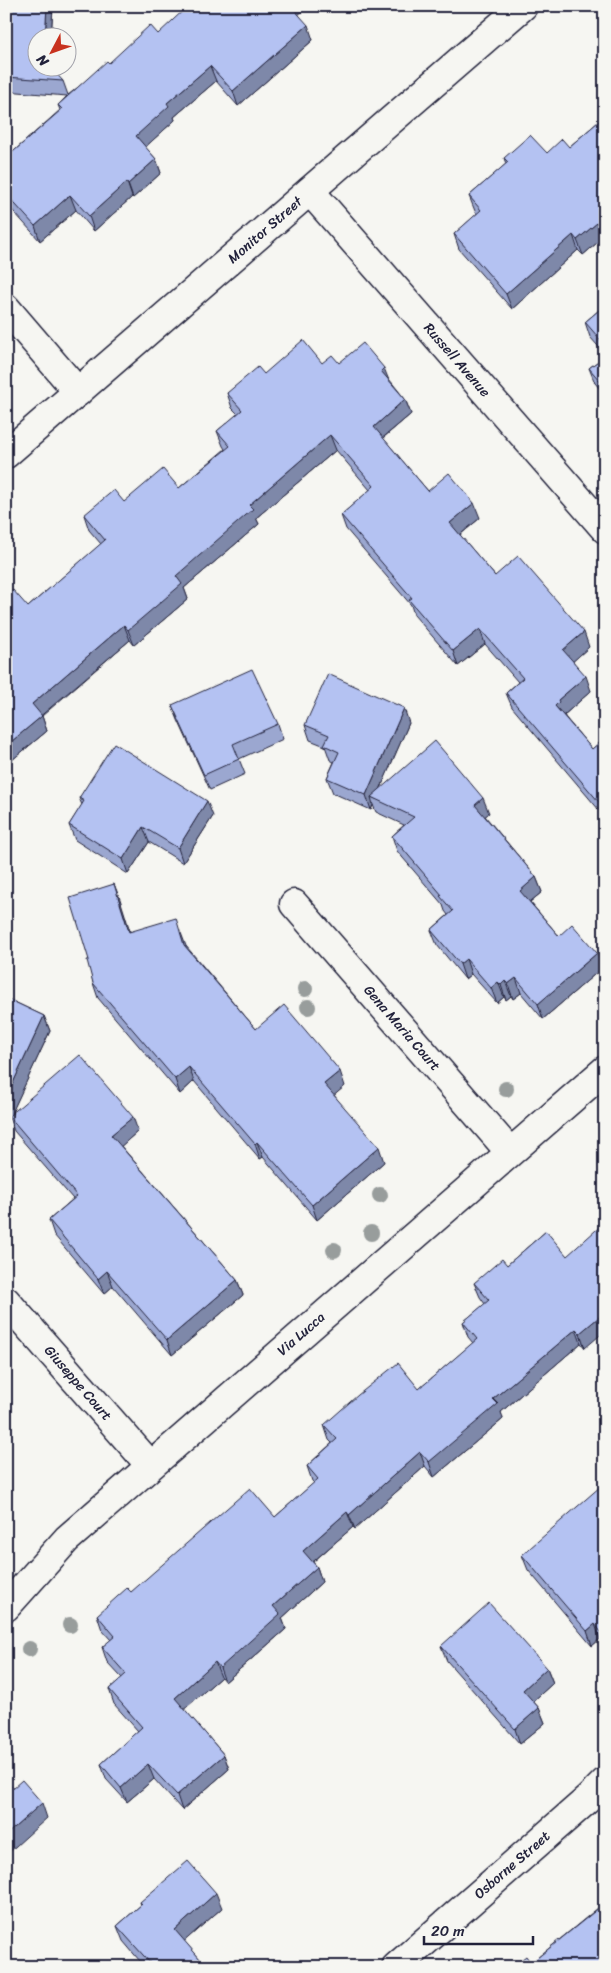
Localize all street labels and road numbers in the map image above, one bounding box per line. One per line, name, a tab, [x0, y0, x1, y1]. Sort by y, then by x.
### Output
street label: Monitor Street	[222, 189, 309, 270]
street label: Russell Avenue	[417, 317, 497, 403]
street label: Gena Maria Court	[357, 979, 447, 1077]
street label: Via Lucca	[271, 1306, 331, 1362]
street label: Giuseppe Court	[38, 1339, 118, 1427]
street label: Osborne Street	[468, 1824, 556, 1906]

